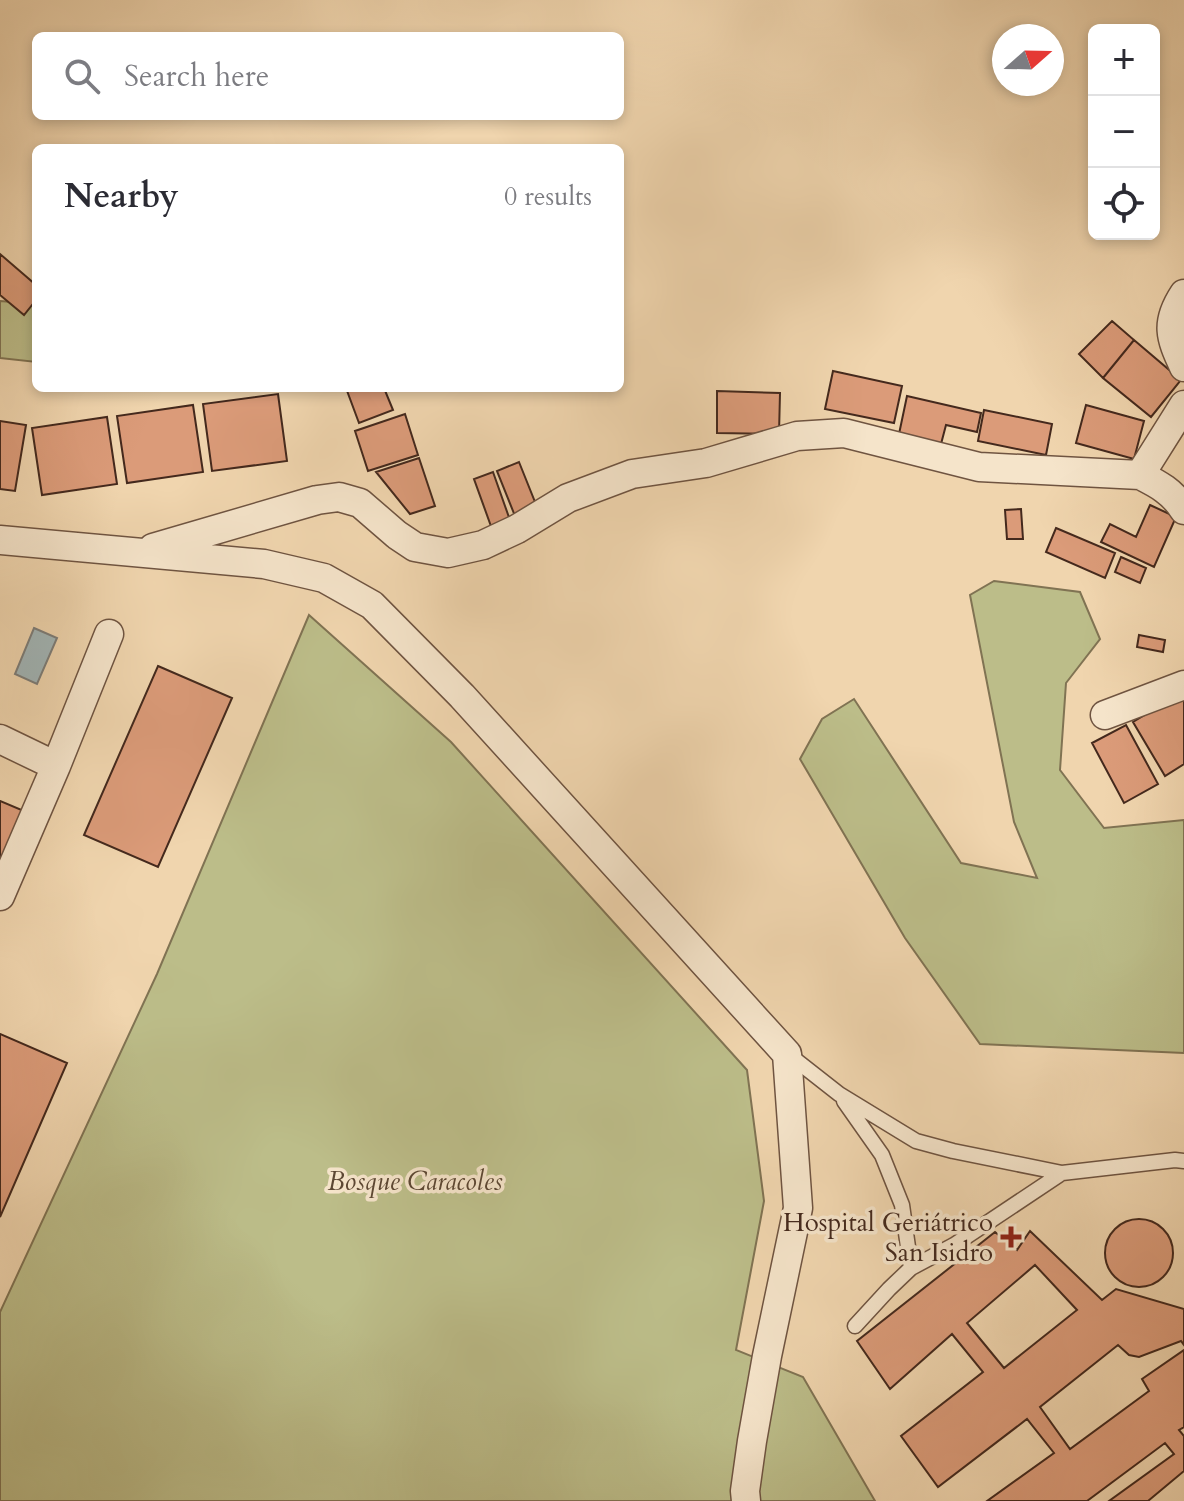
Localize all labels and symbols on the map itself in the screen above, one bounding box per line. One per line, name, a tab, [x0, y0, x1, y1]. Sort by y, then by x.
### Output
north arrow	[992, 24, 1064, 96]
park label: Bosque Caracoles	[327, 1164, 503, 1199]
place label: Hospital Geriátrico San Isidro	[783, 1205, 993, 1270]
marker: Hospital Geriátrico San Isidro	[1000, 1226, 1022, 1248]

